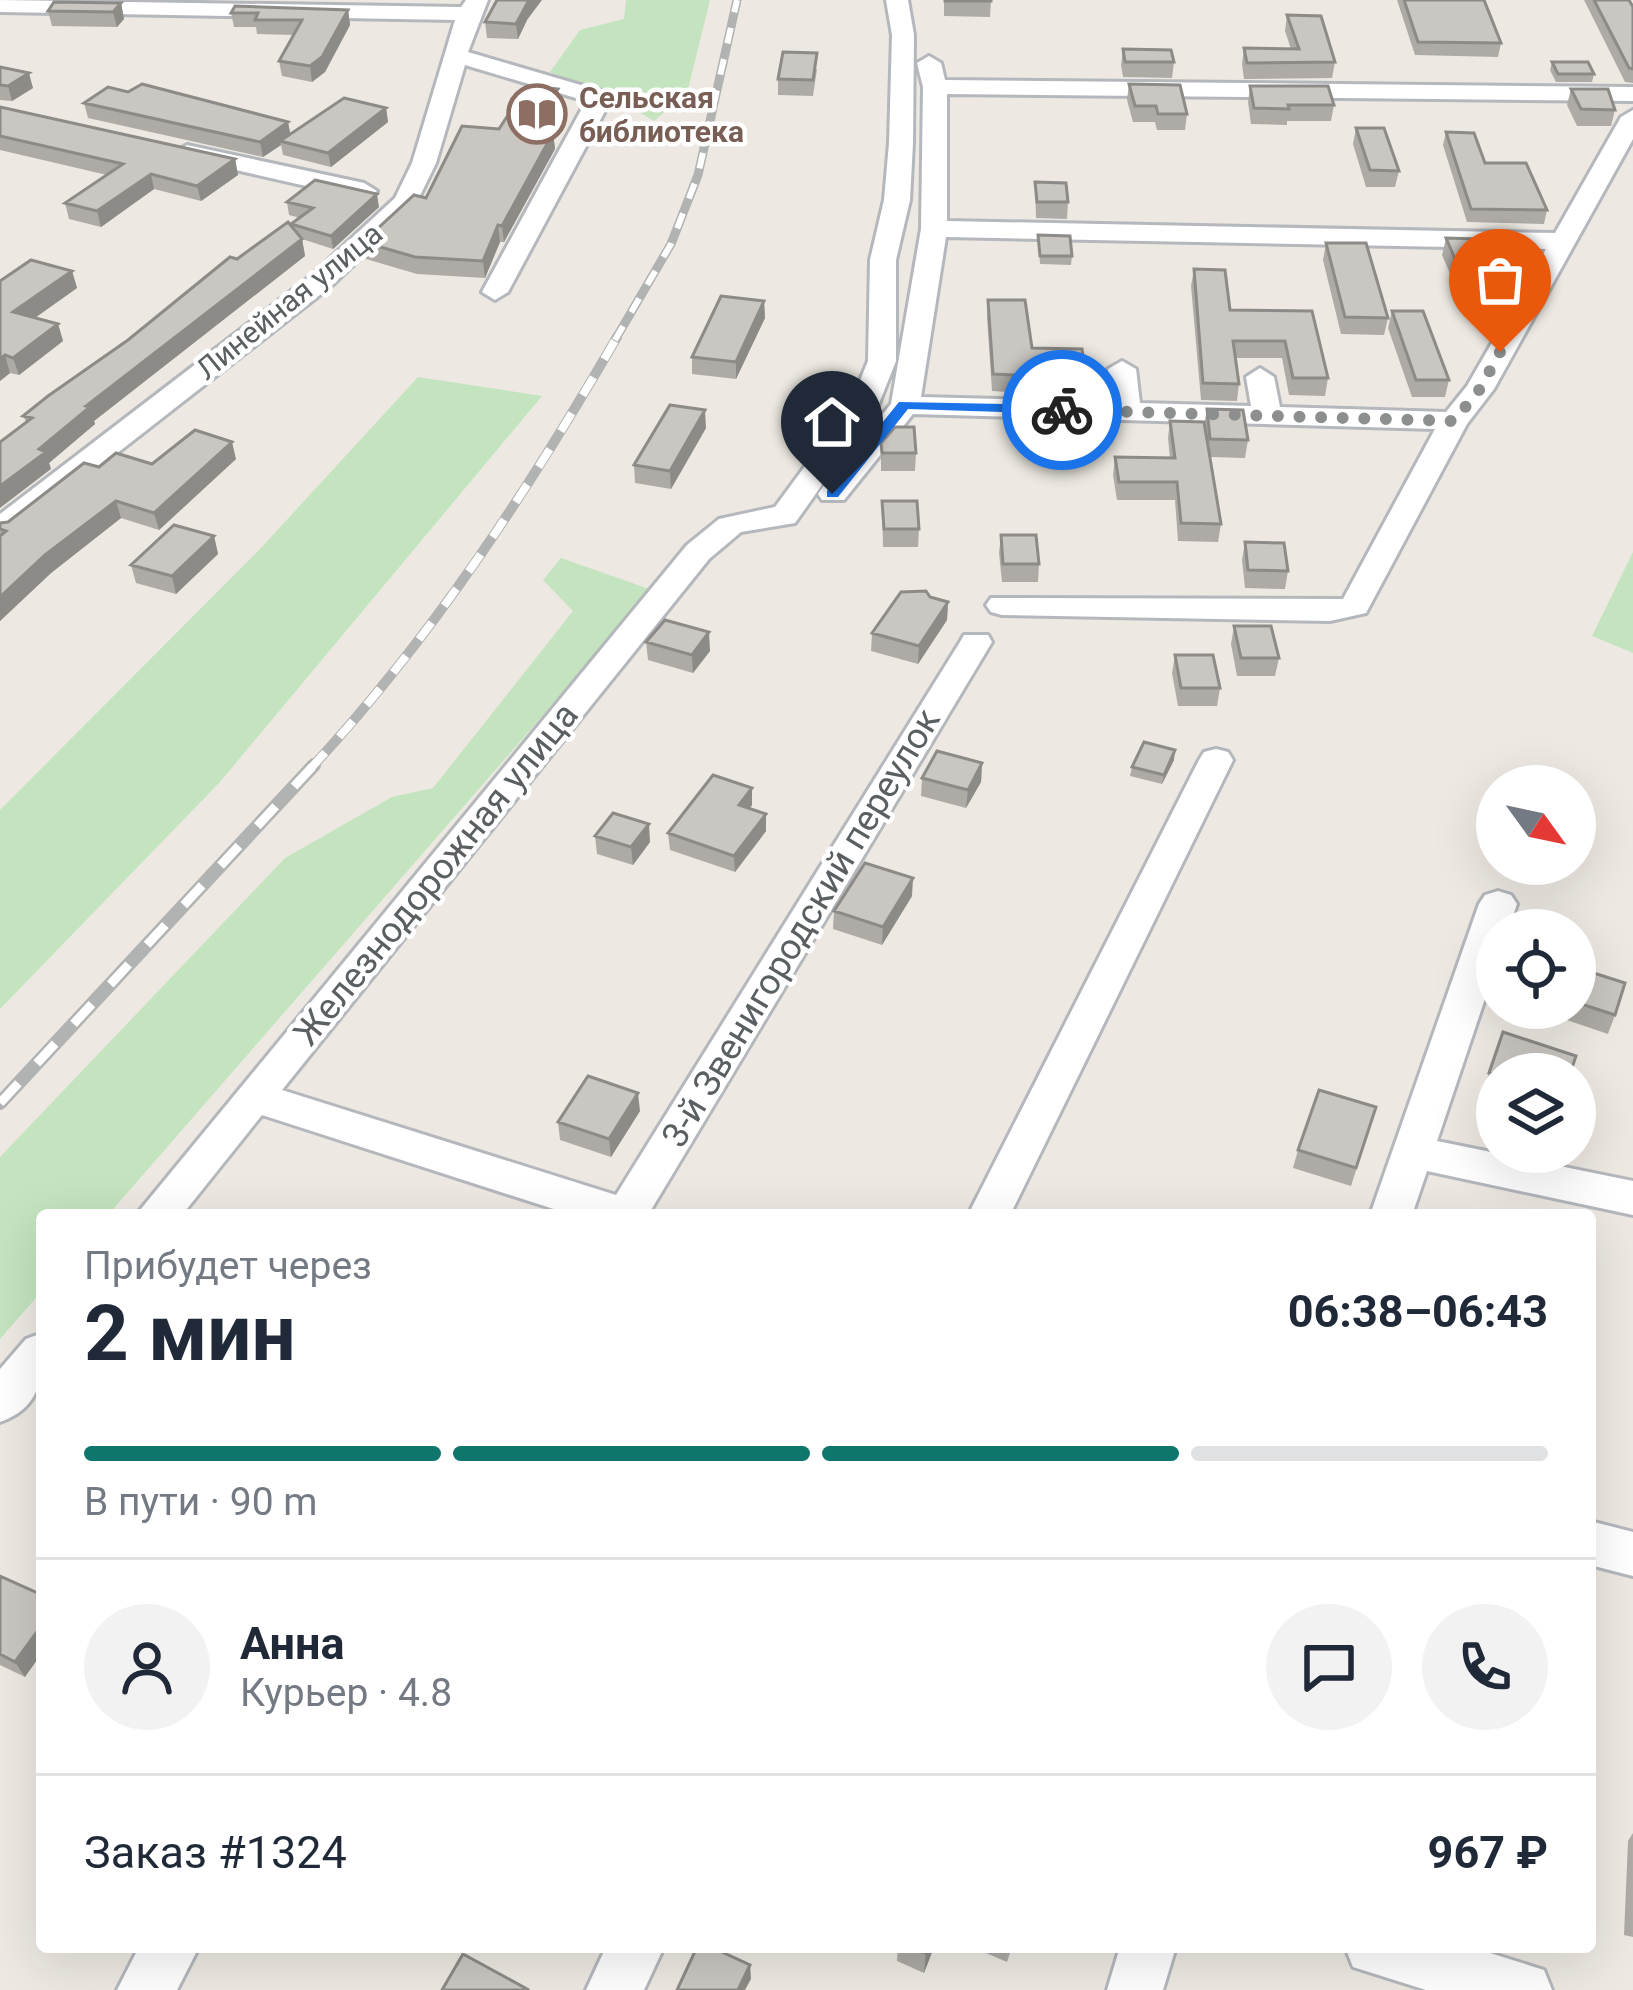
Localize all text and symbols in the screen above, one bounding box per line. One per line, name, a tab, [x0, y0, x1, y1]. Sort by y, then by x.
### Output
place label: Сельская библиотека	[579, 80, 744, 149]
library icon: Сельская библиотека	[506, 83, 568, 145]
street label: Линейная улица	[189, 215, 389, 387]
pin	[1449, 229, 1551, 352]
icon: bag	[1467, 247, 1533, 313]
courier	[1002, 350, 1122, 470]
pin	[781, 371, 883, 494]
icon: bike	[1029, 377, 1095, 443]
icon: home	[799, 389, 865, 455]
street label: Железнодорожная улица	[285, 695, 587, 1053]
street label: 3-й Звенигородский переулок	[653, 701, 949, 1155]
north arrow	[1476, 765, 1596, 885]
map controls	[1476, 765, 1596, 1173]
button: locate	[1476, 909, 1596, 1029]
button: layers	[1476, 1053, 1596, 1173]
text: Прибудет через	[84, 1243, 372, 1289]
text: 06:38–06:43	[1288, 1285, 1548, 1338]
text: 2 мин	[84, 1288, 296, 1379]
text: В пути · 90 m	[84, 1479, 317, 1525]
button: person	[84, 1604, 210, 1730]
button: chat	[1266, 1604, 1392, 1730]
button: phone	[1422, 1604, 1548, 1730]
text: Анна	[240, 1617, 345, 1670]
text: Курьер · 4.8	[240, 1670, 452, 1716]
text: Заказ #1324	[84, 1826, 347, 1879]
text: 967 ₽	[1428, 1826, 1548, 1879]

